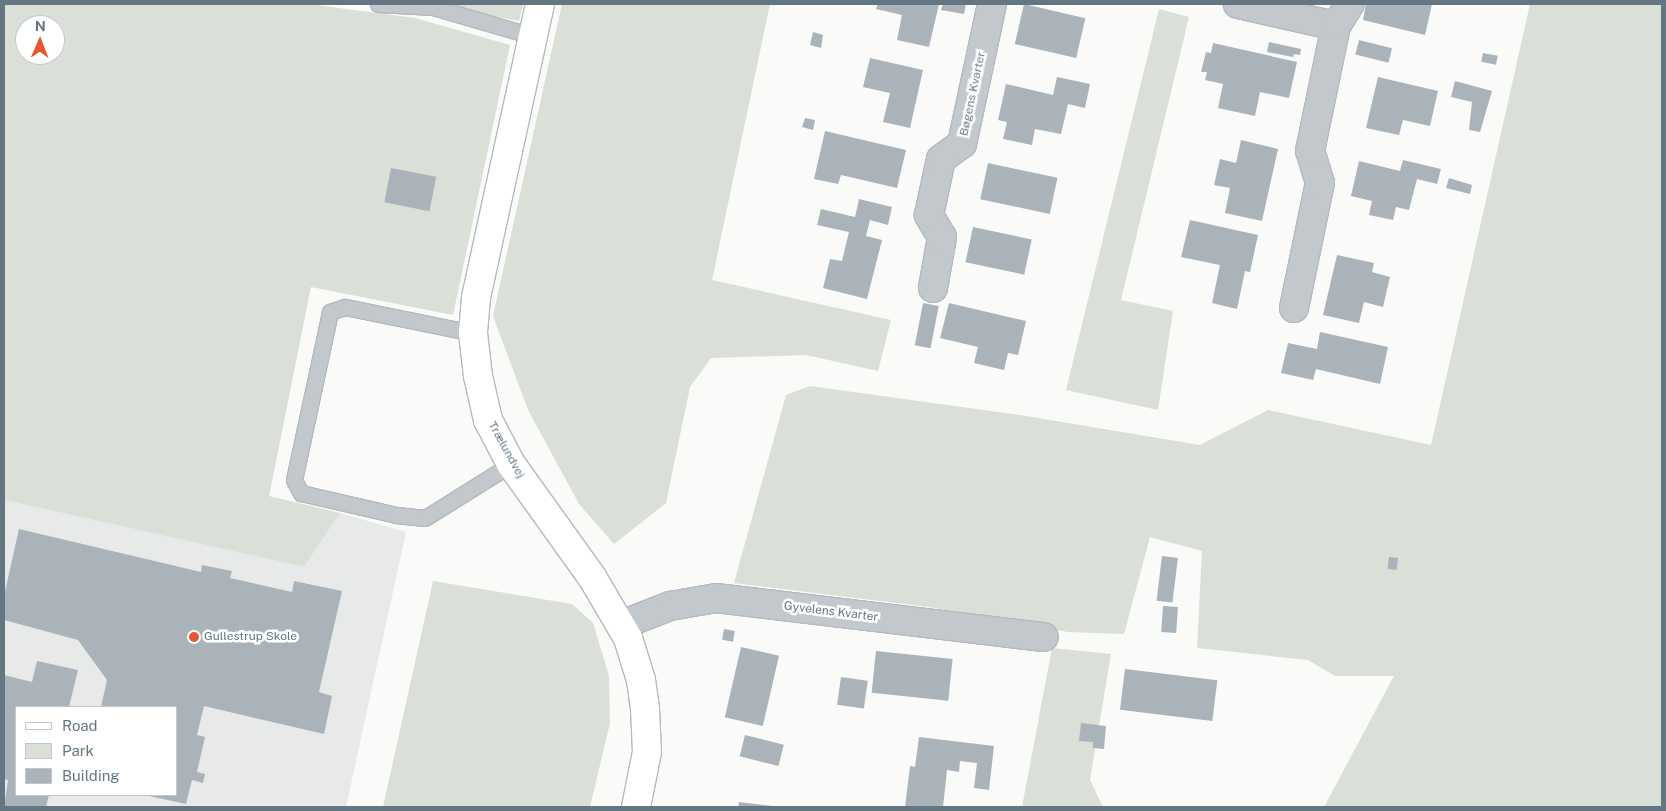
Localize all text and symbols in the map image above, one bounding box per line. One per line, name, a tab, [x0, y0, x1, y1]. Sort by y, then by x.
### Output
north arrow	[15, 15, 65, 65]
text: N	[35, 18, 46, 34]
street label: Bøgens Kvarter	[957, 51, 989, 137]
street label: Trælundvej	[485, 419, 527, 481]
street label: Gyvelens Kvarter	[783, 599, 879, 625]
place label: Gullestrup Skole	[204, 630, 297, 644]
marker: Gullestrup Skole	[188, 631, 200, 643]
legend	[15, 706, 178, 796]
text: Road	[62, 717, 98, 734]
text: Park	[62, 742, 94, 759]
text: Building	[62, 767, 120, 784]

